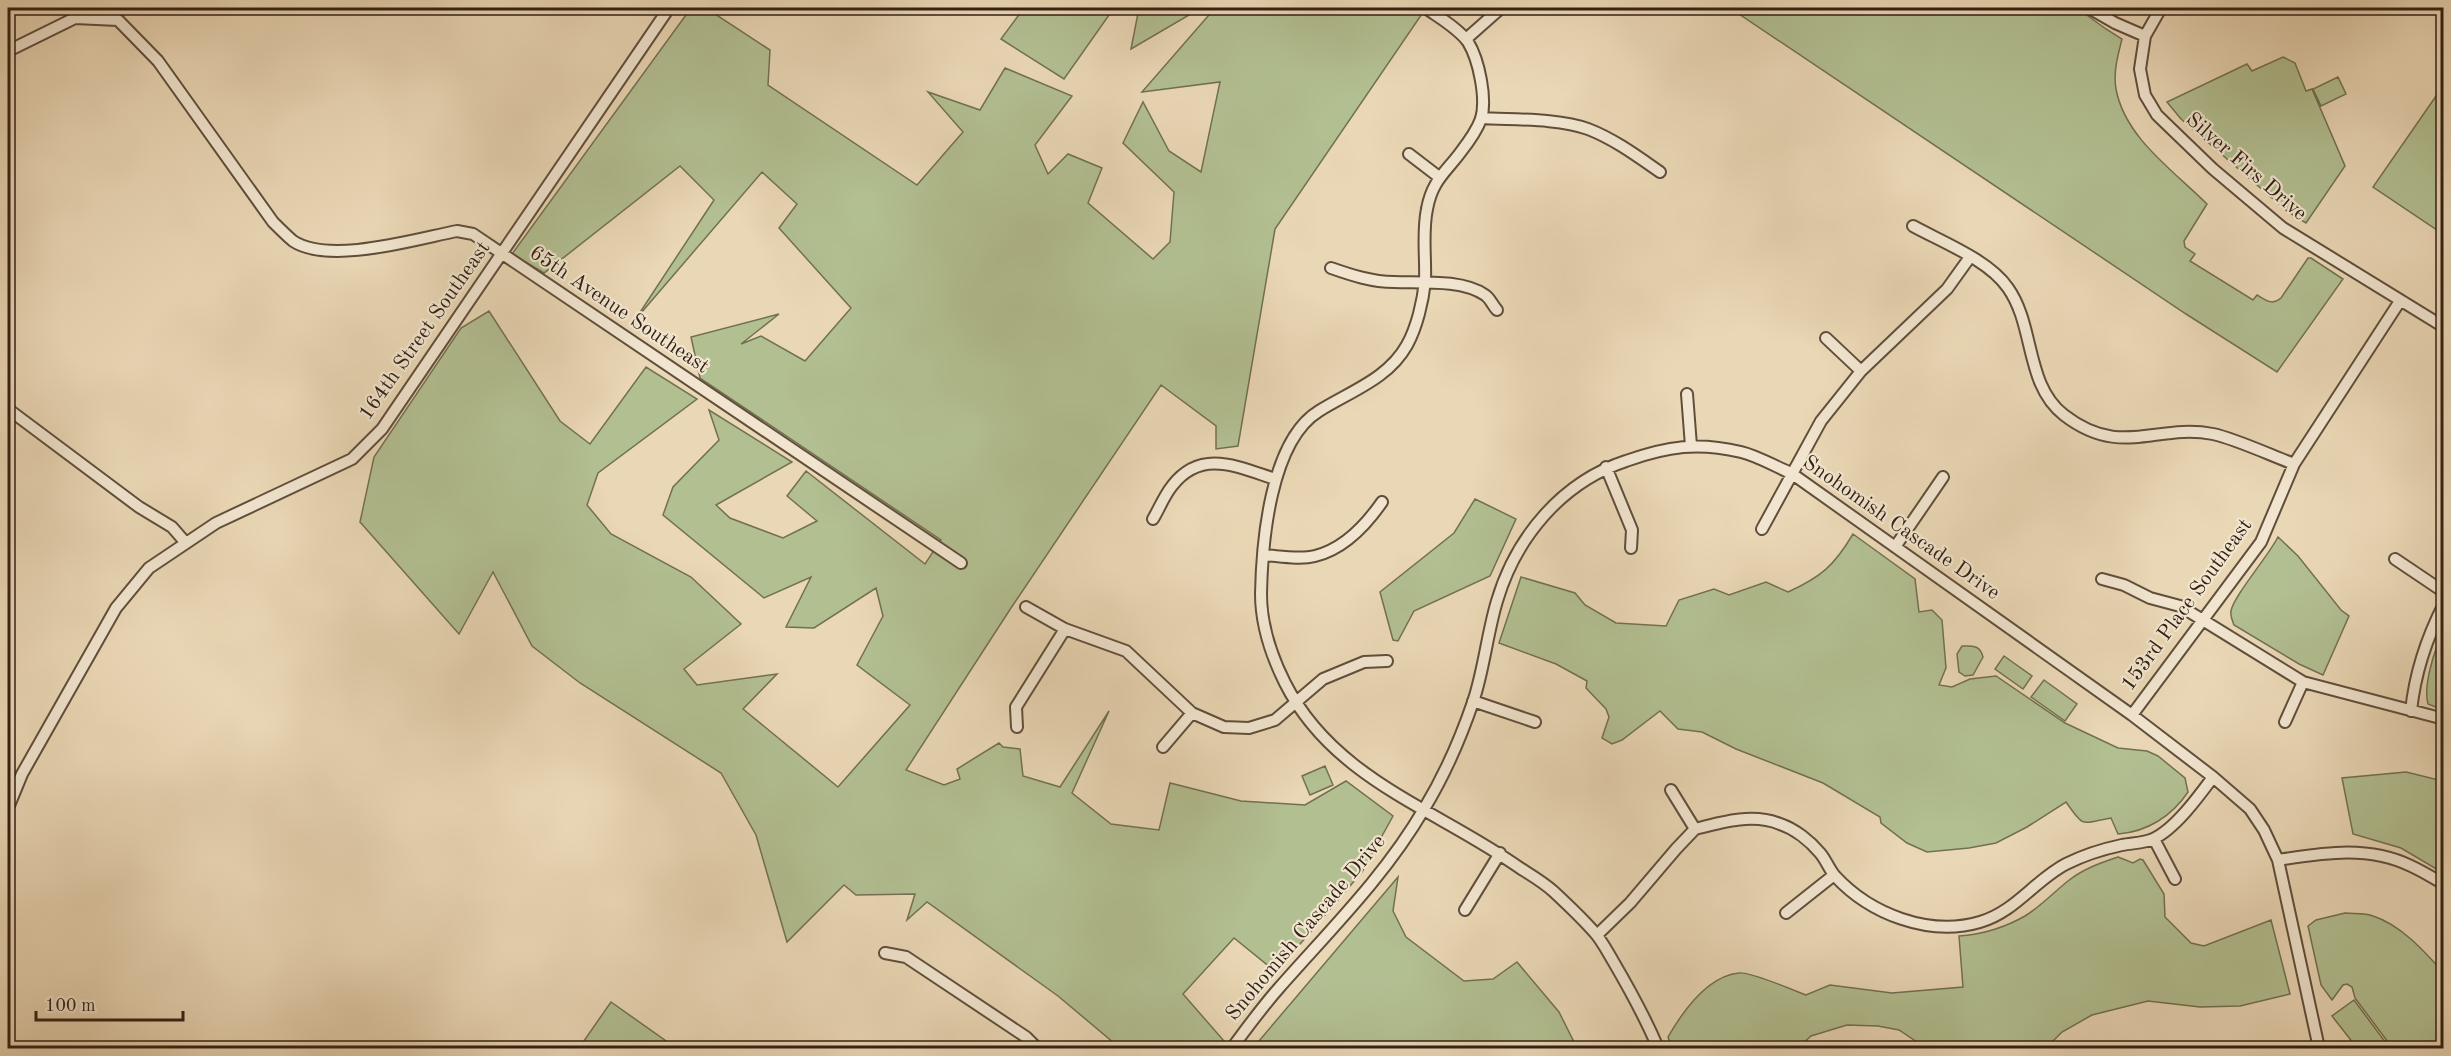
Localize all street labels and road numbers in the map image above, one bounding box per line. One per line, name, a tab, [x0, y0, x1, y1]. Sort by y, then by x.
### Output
street label: Silver Firs Drive	[2182, 109, 2310, 225]
street label: 164th Street Southeast	[355, 238, 495, 424]
street label: 65th Avenue Southeast	[525, 242, 713, 378]
street label: Snohomish Cascade Drive	[1799, 452, 2003, 604]
street label: 153rd Place Southeast	[2118, 515, 2256, 695]
street label: Snohomish Cascade Drive	[1222, 831, 1390, 1025]

